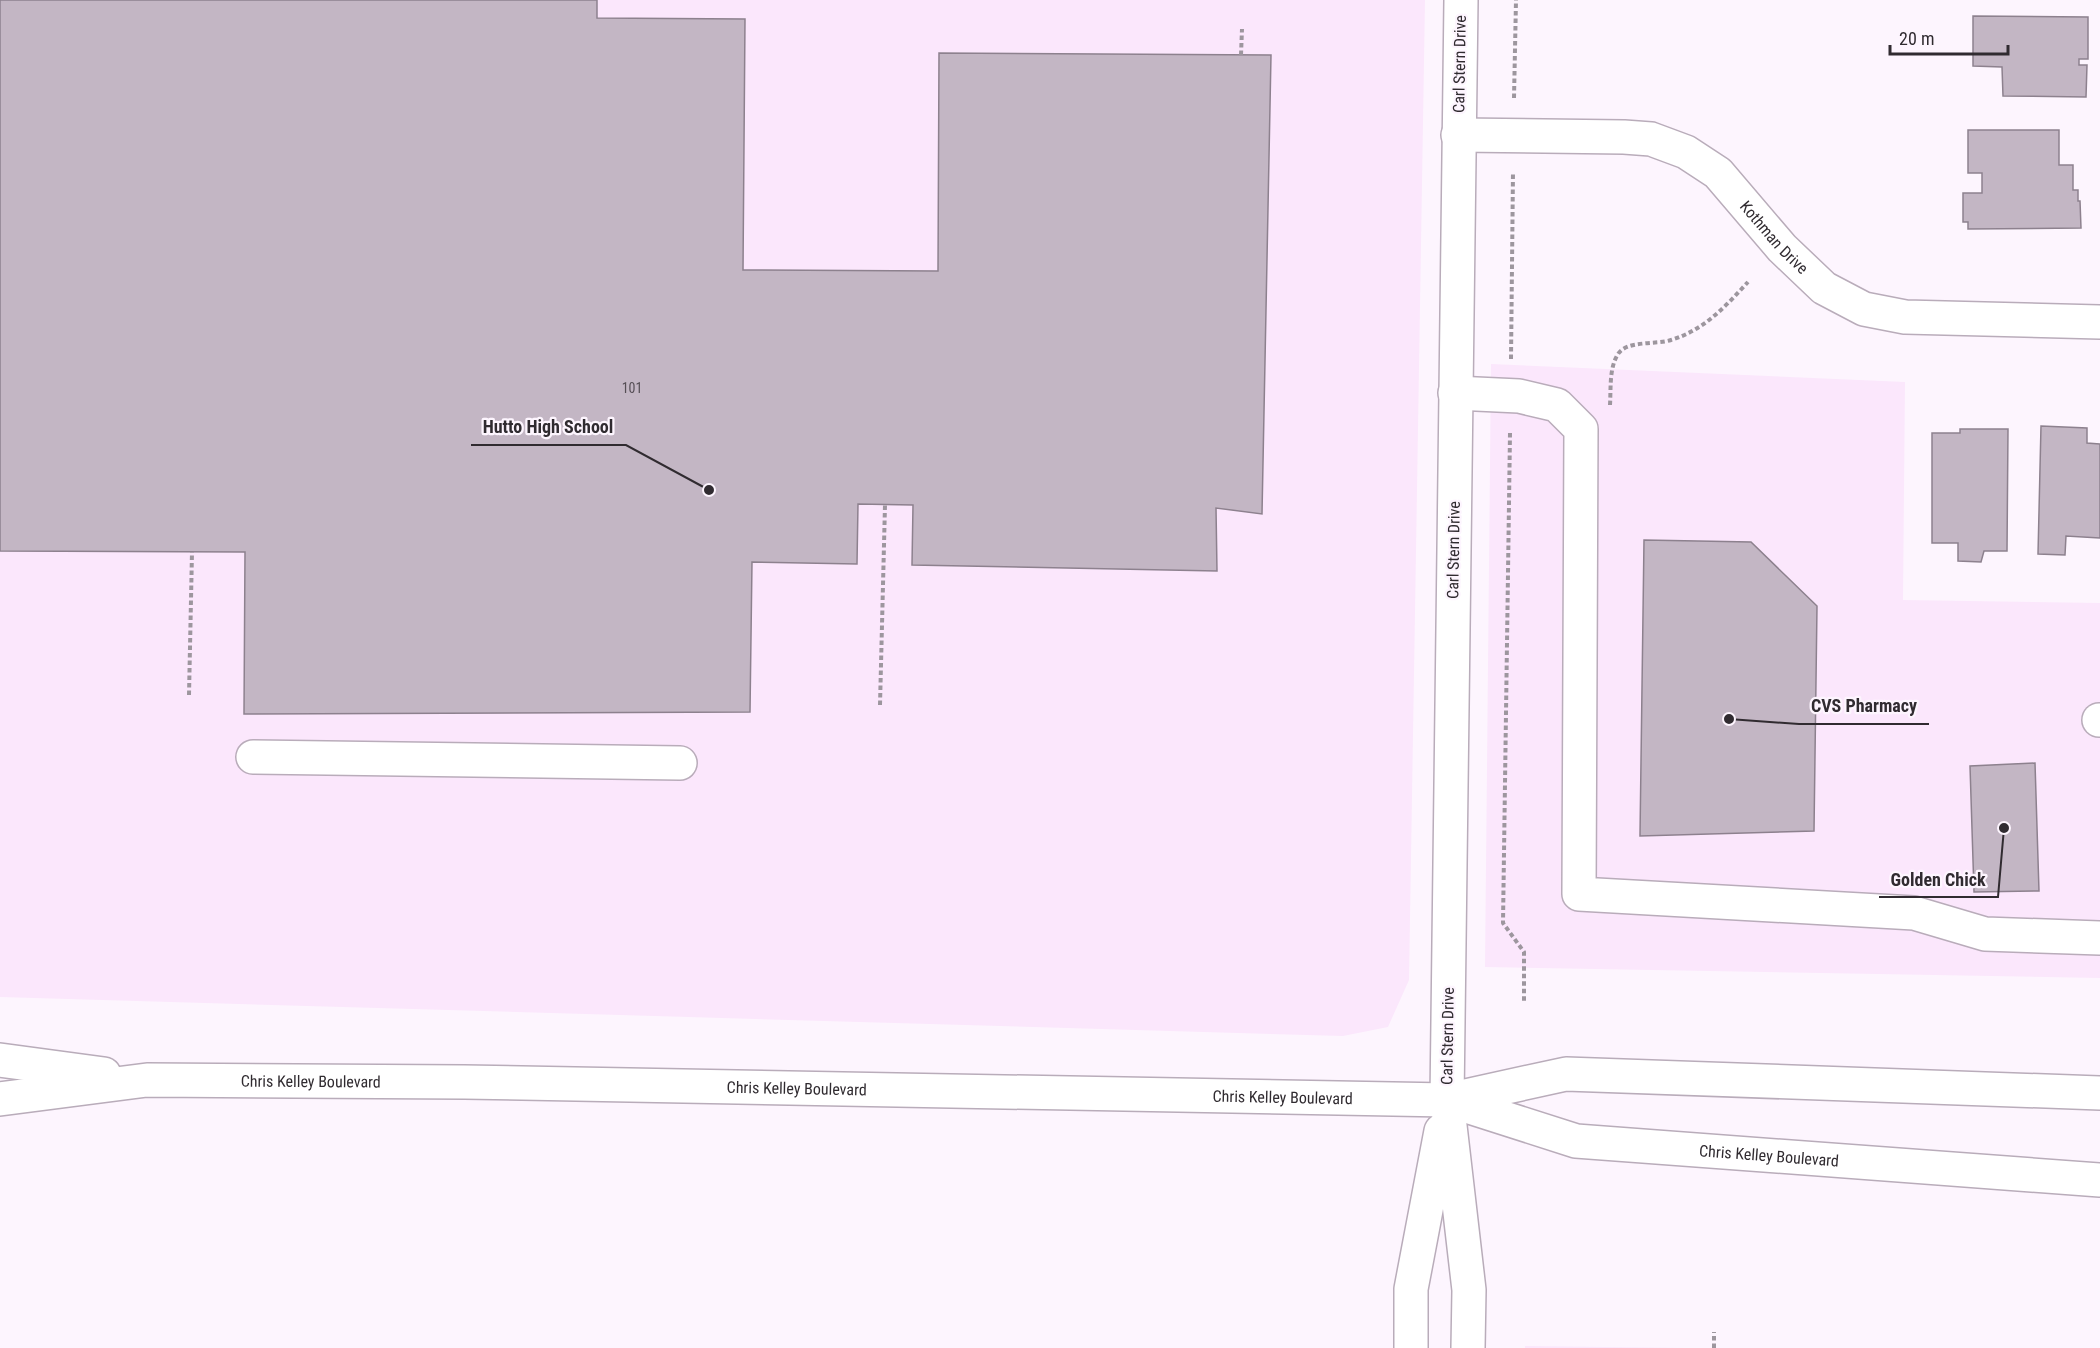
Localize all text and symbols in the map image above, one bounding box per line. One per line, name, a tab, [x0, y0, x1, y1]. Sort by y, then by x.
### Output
street label: Carl Stern Drive	[1449, 15, 1470, 113]
scale bar	[1890, 18, 2008, 56]
text: 20 m	[1899, 28, 1934, 49]
street label: Kothman Drive	[1736, 197, 1812, 278]
house number: 101	[622, 380, 642, 396]
callout: Hutto High School	[471, 409, 626, 445]
text: Hutto High School	[483, 416, 613, 437]
street label: Carl Stern Drive	[1443, 501, 1464, 599]
callout: CVS Pharmacy	[1799, 688, 1929, 724]
text: CVS Pharmacy	[1811, 695, 1917, 716]
callout: Golden Chick	[1879, 861, 1998, 897]
text: Golden Chick	[1890, 869, 1986, 890]
street label: Carl Stern Drive	[1437, 987, 1458, 1085]
street label: Chris Kelley Boulevard	[241, 1072, 381, 1091]
street label: Chris Kelley Boulevard	[726, 1078, 867, 1099]
street label: Chris Kelley Boulevard	[1212, 1087, 1353, 1108]
street label: Chris Kelley Boulevard	[1698, 1141, 1840, 1171]

